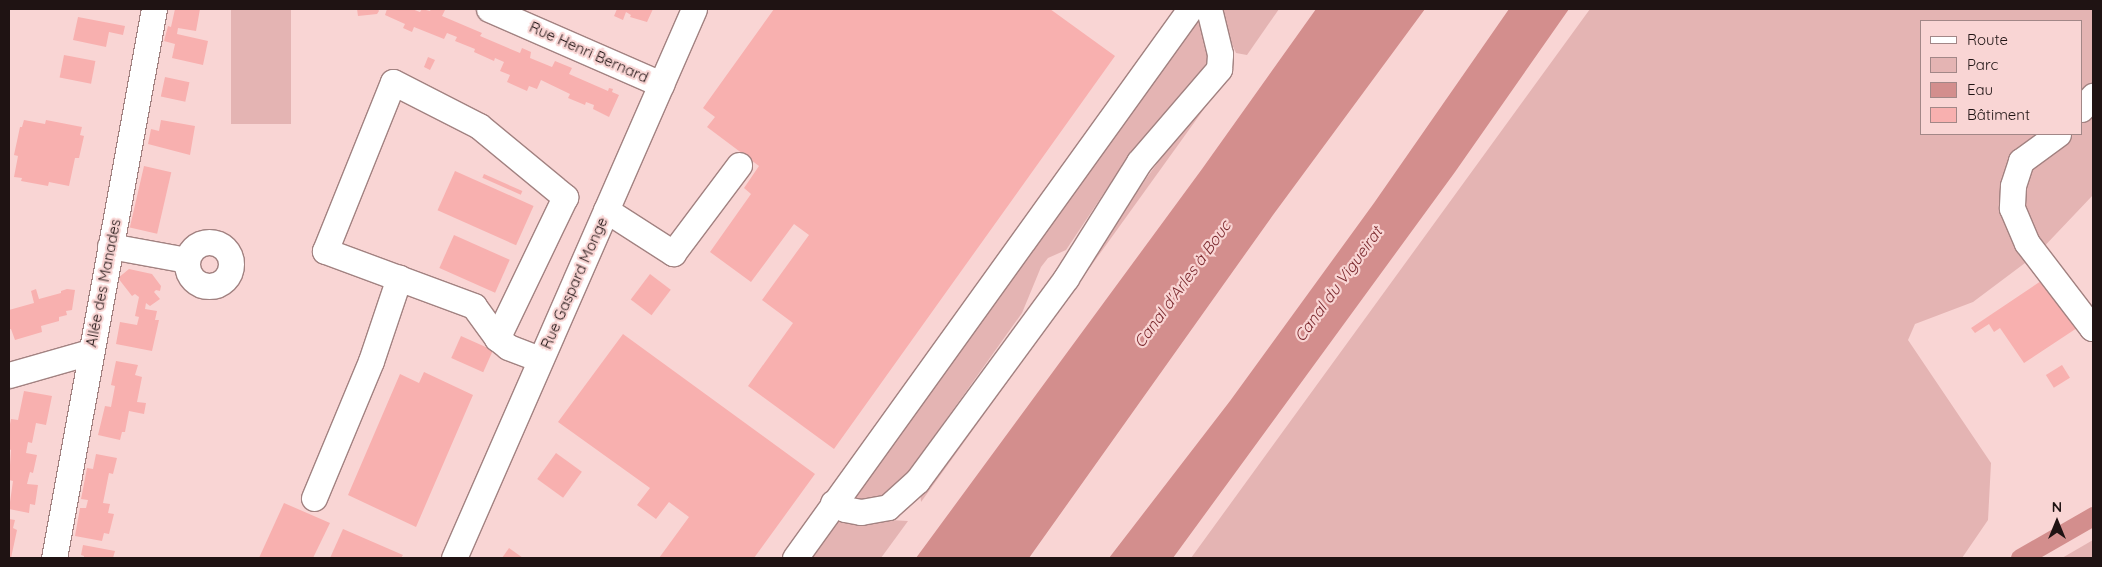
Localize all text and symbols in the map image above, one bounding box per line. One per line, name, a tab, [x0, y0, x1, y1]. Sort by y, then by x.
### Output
street label: Rue Henri Bernard	[527, 18, 651, 86]
legend	[1920, 20, 2082, 135]
text: Route	[1967, 30, 2008, 49]
text: Parc	[1967, 55, 1998, 74]
text: Eau	[1967, 80, 1993, 99]
text: Bâtiment	[1967, 105, 2030, 124]
street label: Rue Gaspard Monge	[537, 214, 611, 352]
street label: Allée des Manades	[82, 217, 124, 349]
water label: Canal d'Arles à Bouc	[1129, 217, 1235, 351]
water label: Canal du Vigueirat	[1290, 223, 1386, 345]
north arrow	[2032, 497, 2082, 547]
text: N	[2052, 498, 2062, 516]

